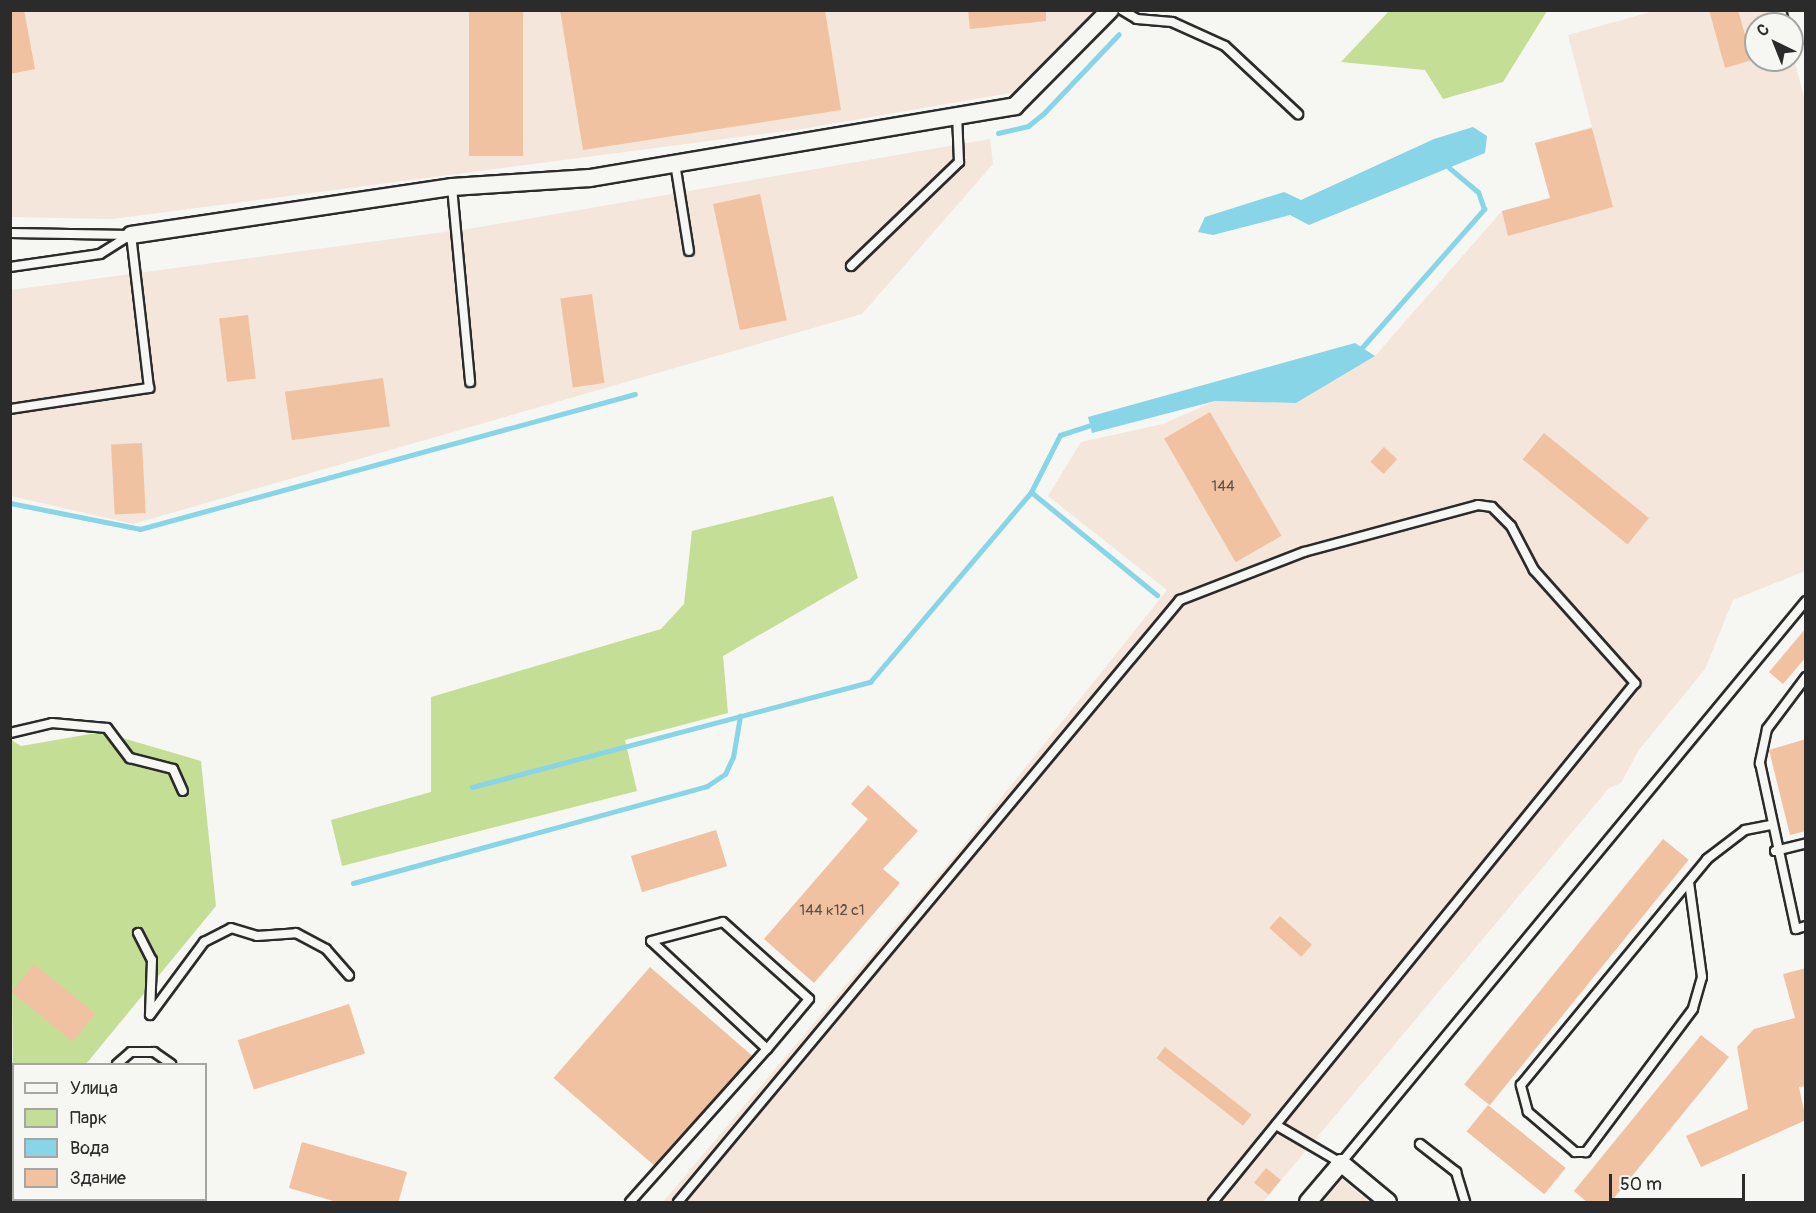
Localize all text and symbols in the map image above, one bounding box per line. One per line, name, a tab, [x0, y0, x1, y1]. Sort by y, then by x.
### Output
north arrow	[1744, 12, 1804, 72]
text: С	[1753, 20, 1774, 41]
house number: 144	[1211, 478, 1235, 496]
house number: 144 к12 с1	[799, 902, 865, 920]
legend	[12, 1063, 207, 1201]
text: Улица	[70, 1077, 118, 1100]
text: Парк	[70, 1107, 107, 1130]
text: Вода	[70, 1137, 109, 1160]
scale bar	[1612, 1162, 1748, 1200]
text: Здание	[70, 1167, 126, 1190]
text: 50 m	[1620, 1173, 1662, 1196]

